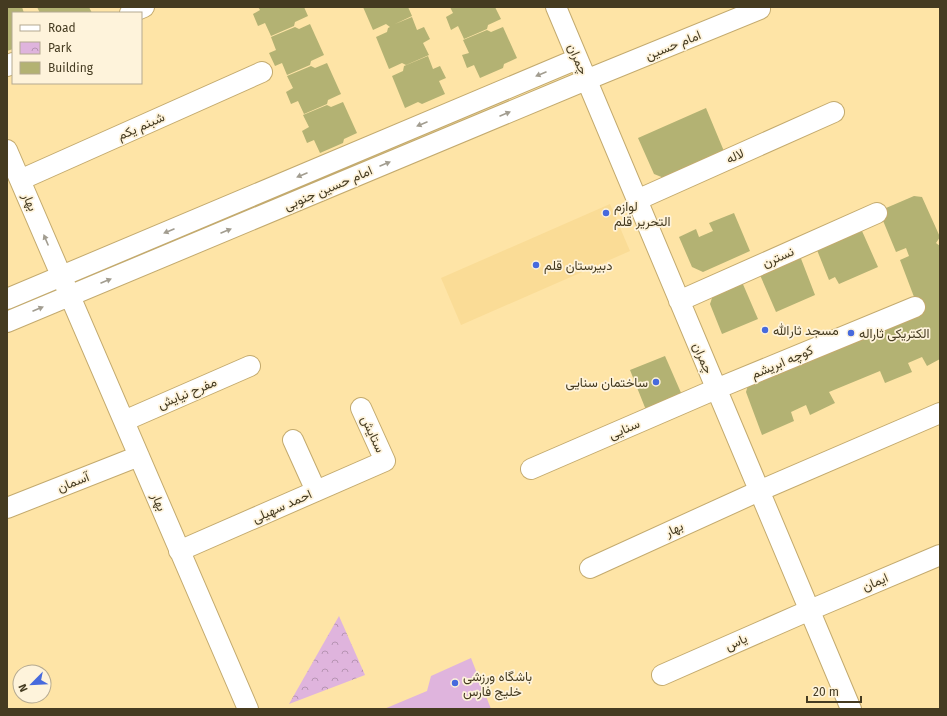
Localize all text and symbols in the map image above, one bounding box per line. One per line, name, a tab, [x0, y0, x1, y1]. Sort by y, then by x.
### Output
legend	[12, 12, 142, 84]
text: Road	[48, 21, 76, 35]
street label: امام حسین	[643, 27, 703, 64]
text: Park	[48, 41, 72, 55]
street label: چمران	[563, 41, 591, 78]
text: Building	[48, 61, 94, 75]
one-way arrow	[536, 71, 547, 77]
street label: شبنم یکم	[115, 109, 167, 144]
one-way arrow	[499, 111, 511, 117]
one-way arrow	[415, 122, 427, 128]
street label: لاله	[724, 146, 746, 166]
one-way arrow	[379, 161, 391, 167]
street label: امام حسین جنوبی	[282, 163, 375, 214]
one-way arrow	[296, 172, 307, 178]
street label: بهار	[18, 190, 41, 214]
place label: لوازم التحریر قلم	[614, 199, 671, 230]
marker: لوازم التحریر قلم	[601, 208, 611, 218]
one-way arrow	[220, 227, 232, 233]
one-way arrow	[164, 228, 175, 234]
one-way arrow	[43, 235, 49, 246]
street label: نسترن	[760, 243, 797, 271]
place label: دبیرستان قلم	[544, 258, 612, 274]
marker: دبیرستان قلم	[531, 260, 541, 270]
one-way arrow	[100, 277, 112, 283]
one-way arrow	[33, 306, 44, 312]
place label: مسجد ثارالله	[773, 323, 839, 339]
marker: مسجد ثارالله	[760, 325, 770, 335]
place label: الکتریکی ثاراله	[859, 326, 929, 342]
marker: الکتریکی ثاراله	[846, 328, 856, 338]
street label: چمران	[688, 340, 716, 377]
street label: کوچه ابریشم	[749, 342, 816, 384]
street label: مفرح نیایش	[155, 374, 220, 414]
place label: ساختمان سنایی	[566, 375, 648, 391]
marker: ساختمان سنایی	[651, 377, 661, 387]
street label: ستایش	[357, 413, 388, 455]
street label: سنایی	[606, 416, 642, 443]
street label: آسمان	[55, 469, 92, 496]
street label: احمد سهیلی	[250, 486, 314, 527]
street label: بهار	[147, 490, 170, 514]
street label: بهار	[662, 518, 686, 541]
street label: ایمان	[860, 570, 891, 595]
street label: یاس	[723, 631, 750, 654]
north arrow	[12, 664, 52, 704]
place label: باشگاه ورزشی خلیج فارس	[463, 669, 532, 701]
marker: باشگاه ورزشی خلیج فارس	[450, 678, 460, 688]
scale bar	[807, 678, 861, 704]
text: N	[16, 682, 31, 694]
text: 20 m	[813, 685, 839, 699]

